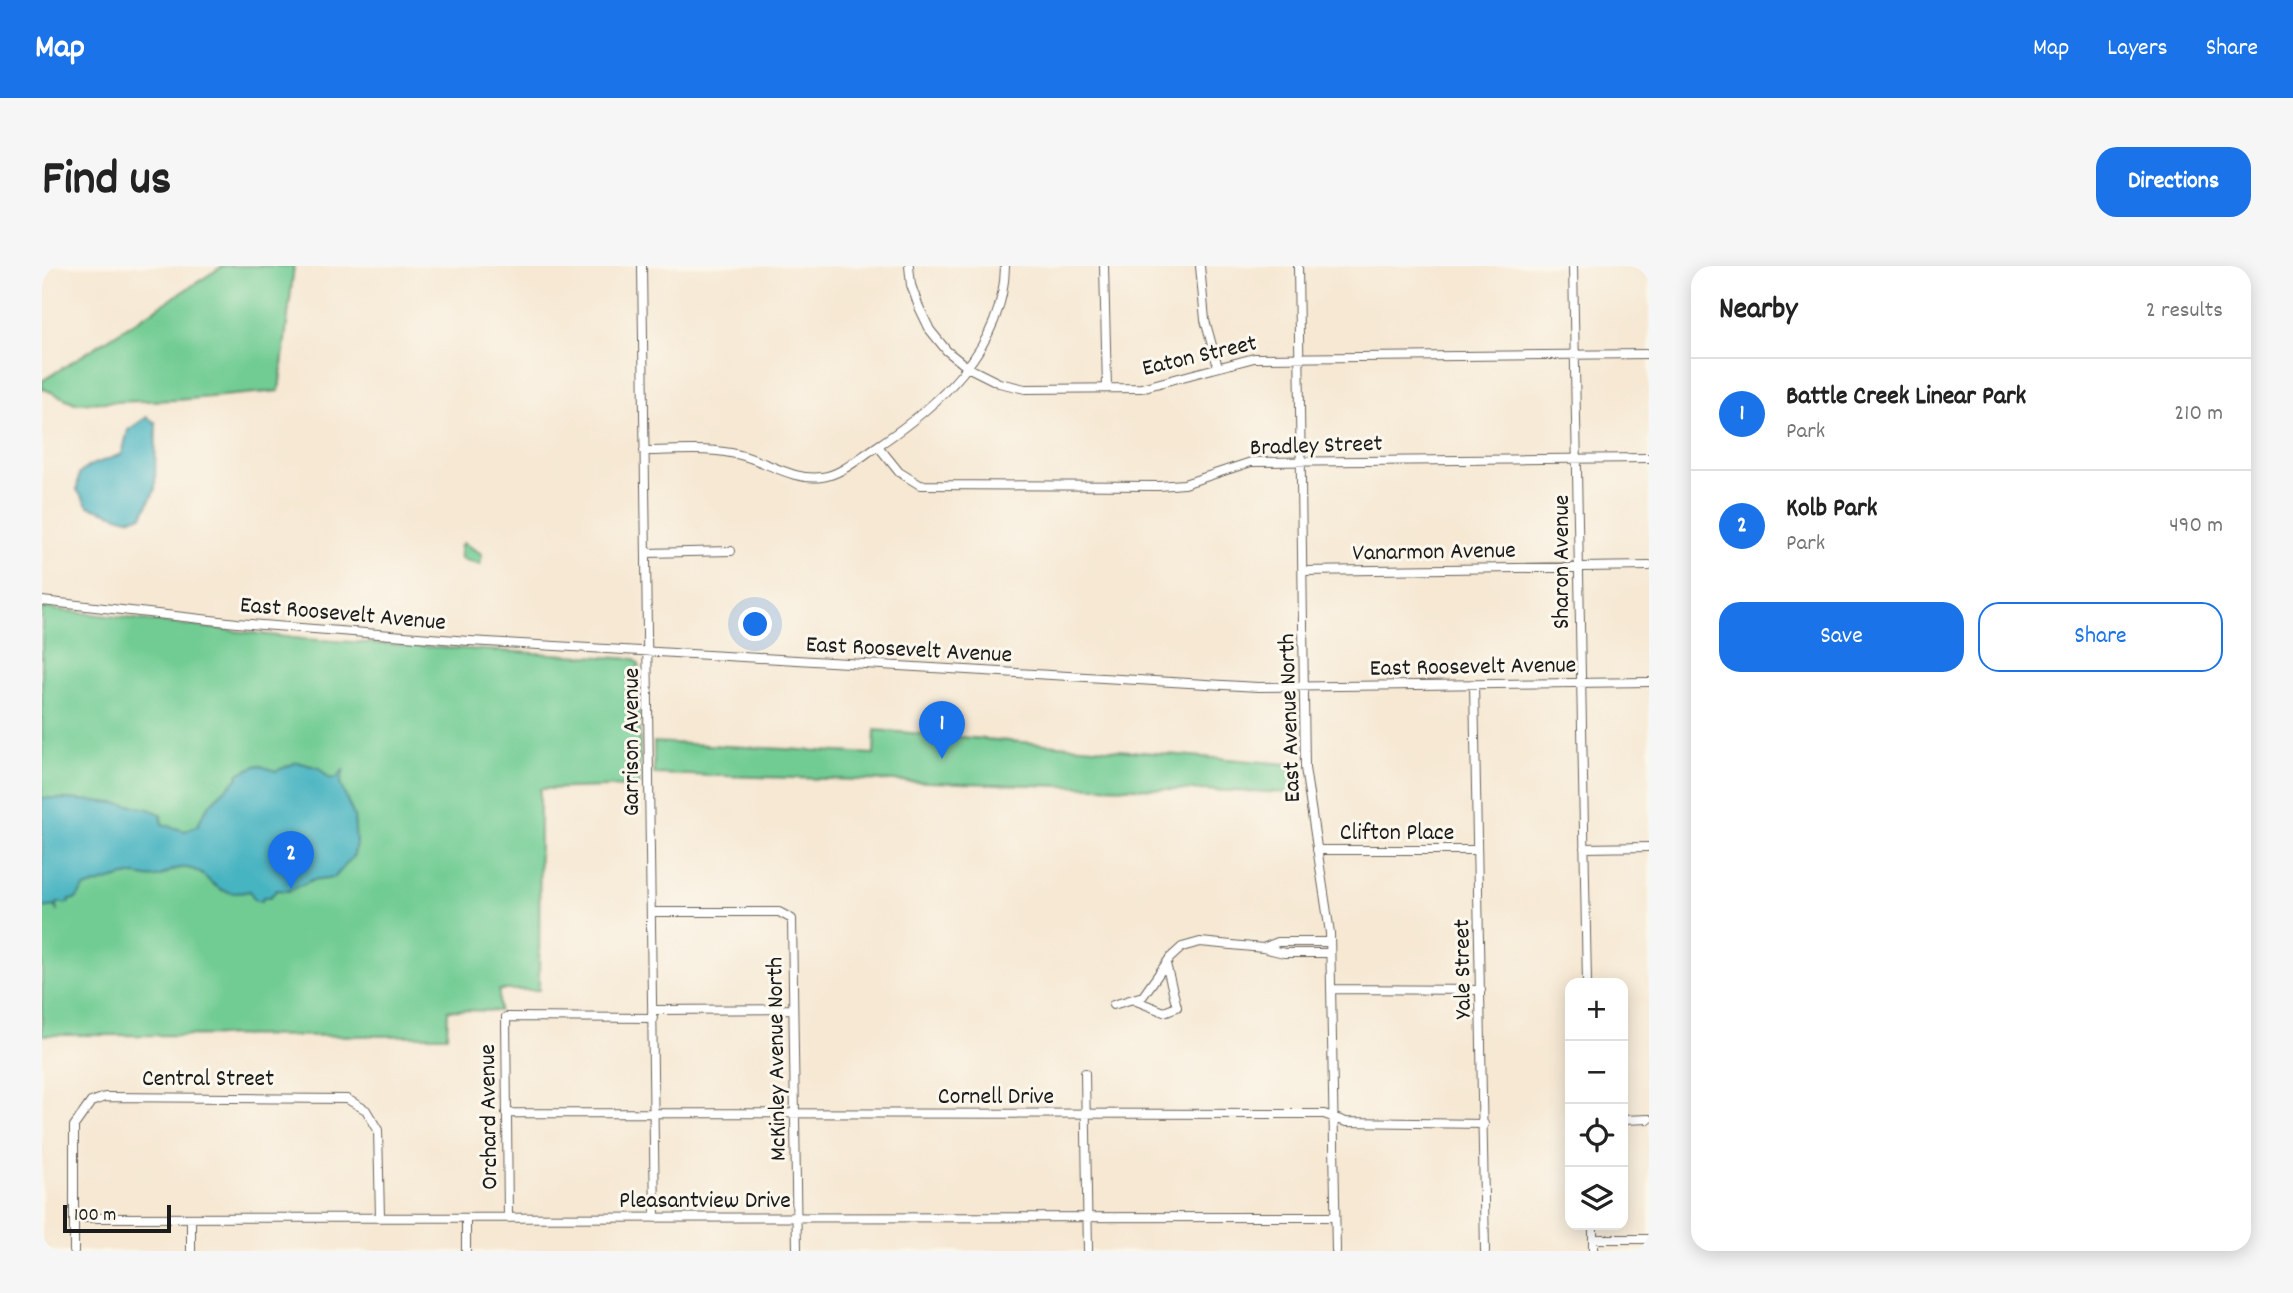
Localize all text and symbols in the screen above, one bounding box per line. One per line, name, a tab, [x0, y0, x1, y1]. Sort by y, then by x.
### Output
text: Map	[35, 26, 85, 73]
text: Map	[2033, 32, 2069, 66]
text: Layers	[2107, 32, 2168, 66]
text: Share	[2206, 32, 2258, 66]
text: Find us	[42, 147, 171, 217]
button: Directions	[2096, 147, 2251, 217]
text: Nearby	[1719, 290, 1797, 333]
text: 2 results	[2146, 295, 2223, 328]
street label: Eaton Street	[1139, 327, 1260, 387]
text: Battle Creek Linear Park	[1786, 379, 2026, 416]
text: 1	[1739, 398, 1745, 431]
text: 210 m	[2174, 398, 2223, 431]
text: Park	[1786, 416, 1825, 449]
street label: Bradley Street	[1249, 428, 1383, 466]
text: Kolb Park	[1786, 491, 1877, 528]
street label: Sharon Avenue	[1546, 495, 1580, 629]
text: 2	[1737, 510, 1747, 543]
text: 490 m	[2169, 510, 2223, 543]
text: Park	[1786, 528, 1825, 561]
street label: Vanarmon Avenue	[1352, 535, 1516, 571]
street label: East Roosevelt Avenue	[238, 589, 447, 641]
button: Save	[1719, 602, 1964, 672]
button: Share	[1978, 602, 2223, 672]
your location	[738, 607, 772, 641]
street label: East Roosevelt Avenue	[805, 629, 1013, 673]
street label: East Avenue North	[1271, 633, 1311, 803]
street label: East Roosevelt Avenue	[1369, 649, 1577, 687]
street label: Garrison Avenue	[616, 668, 650, 816]
pin: 1	[919, 701, 965, 759]
street label: Clifton Place	[1340, 817, 1454, 851]
pin: 2	[268, 831, 314, 889]
street label: Yale Street	[1446, 918, 1482, 1019]
street label: McKinley Avenue North	[759, 957, 797, 1161]
map controls	[1565, 978, 1628, 1230]
button: +	[1565, 978, 1628, 1041]
button: −	[1565, 1041, 1628, 1104]
street label: Orchard Avenue	[472, 1044, 508, 1190]
street label: Central Street	[142, 1063, 274, 1097]
street label: Cornell Drive	[938, 1081, 1054, 1115]
button: locate	[1565, 1104, 1628, 1167]
button: layers	[1565, 1167, 1628, 1230]
street label: Pleasantview Drive	[619, 1185, 791, 1219]
scale bar	[63, 1202, 172, 1234]
text: 100 m	[74, 1203, 116, 1230]

